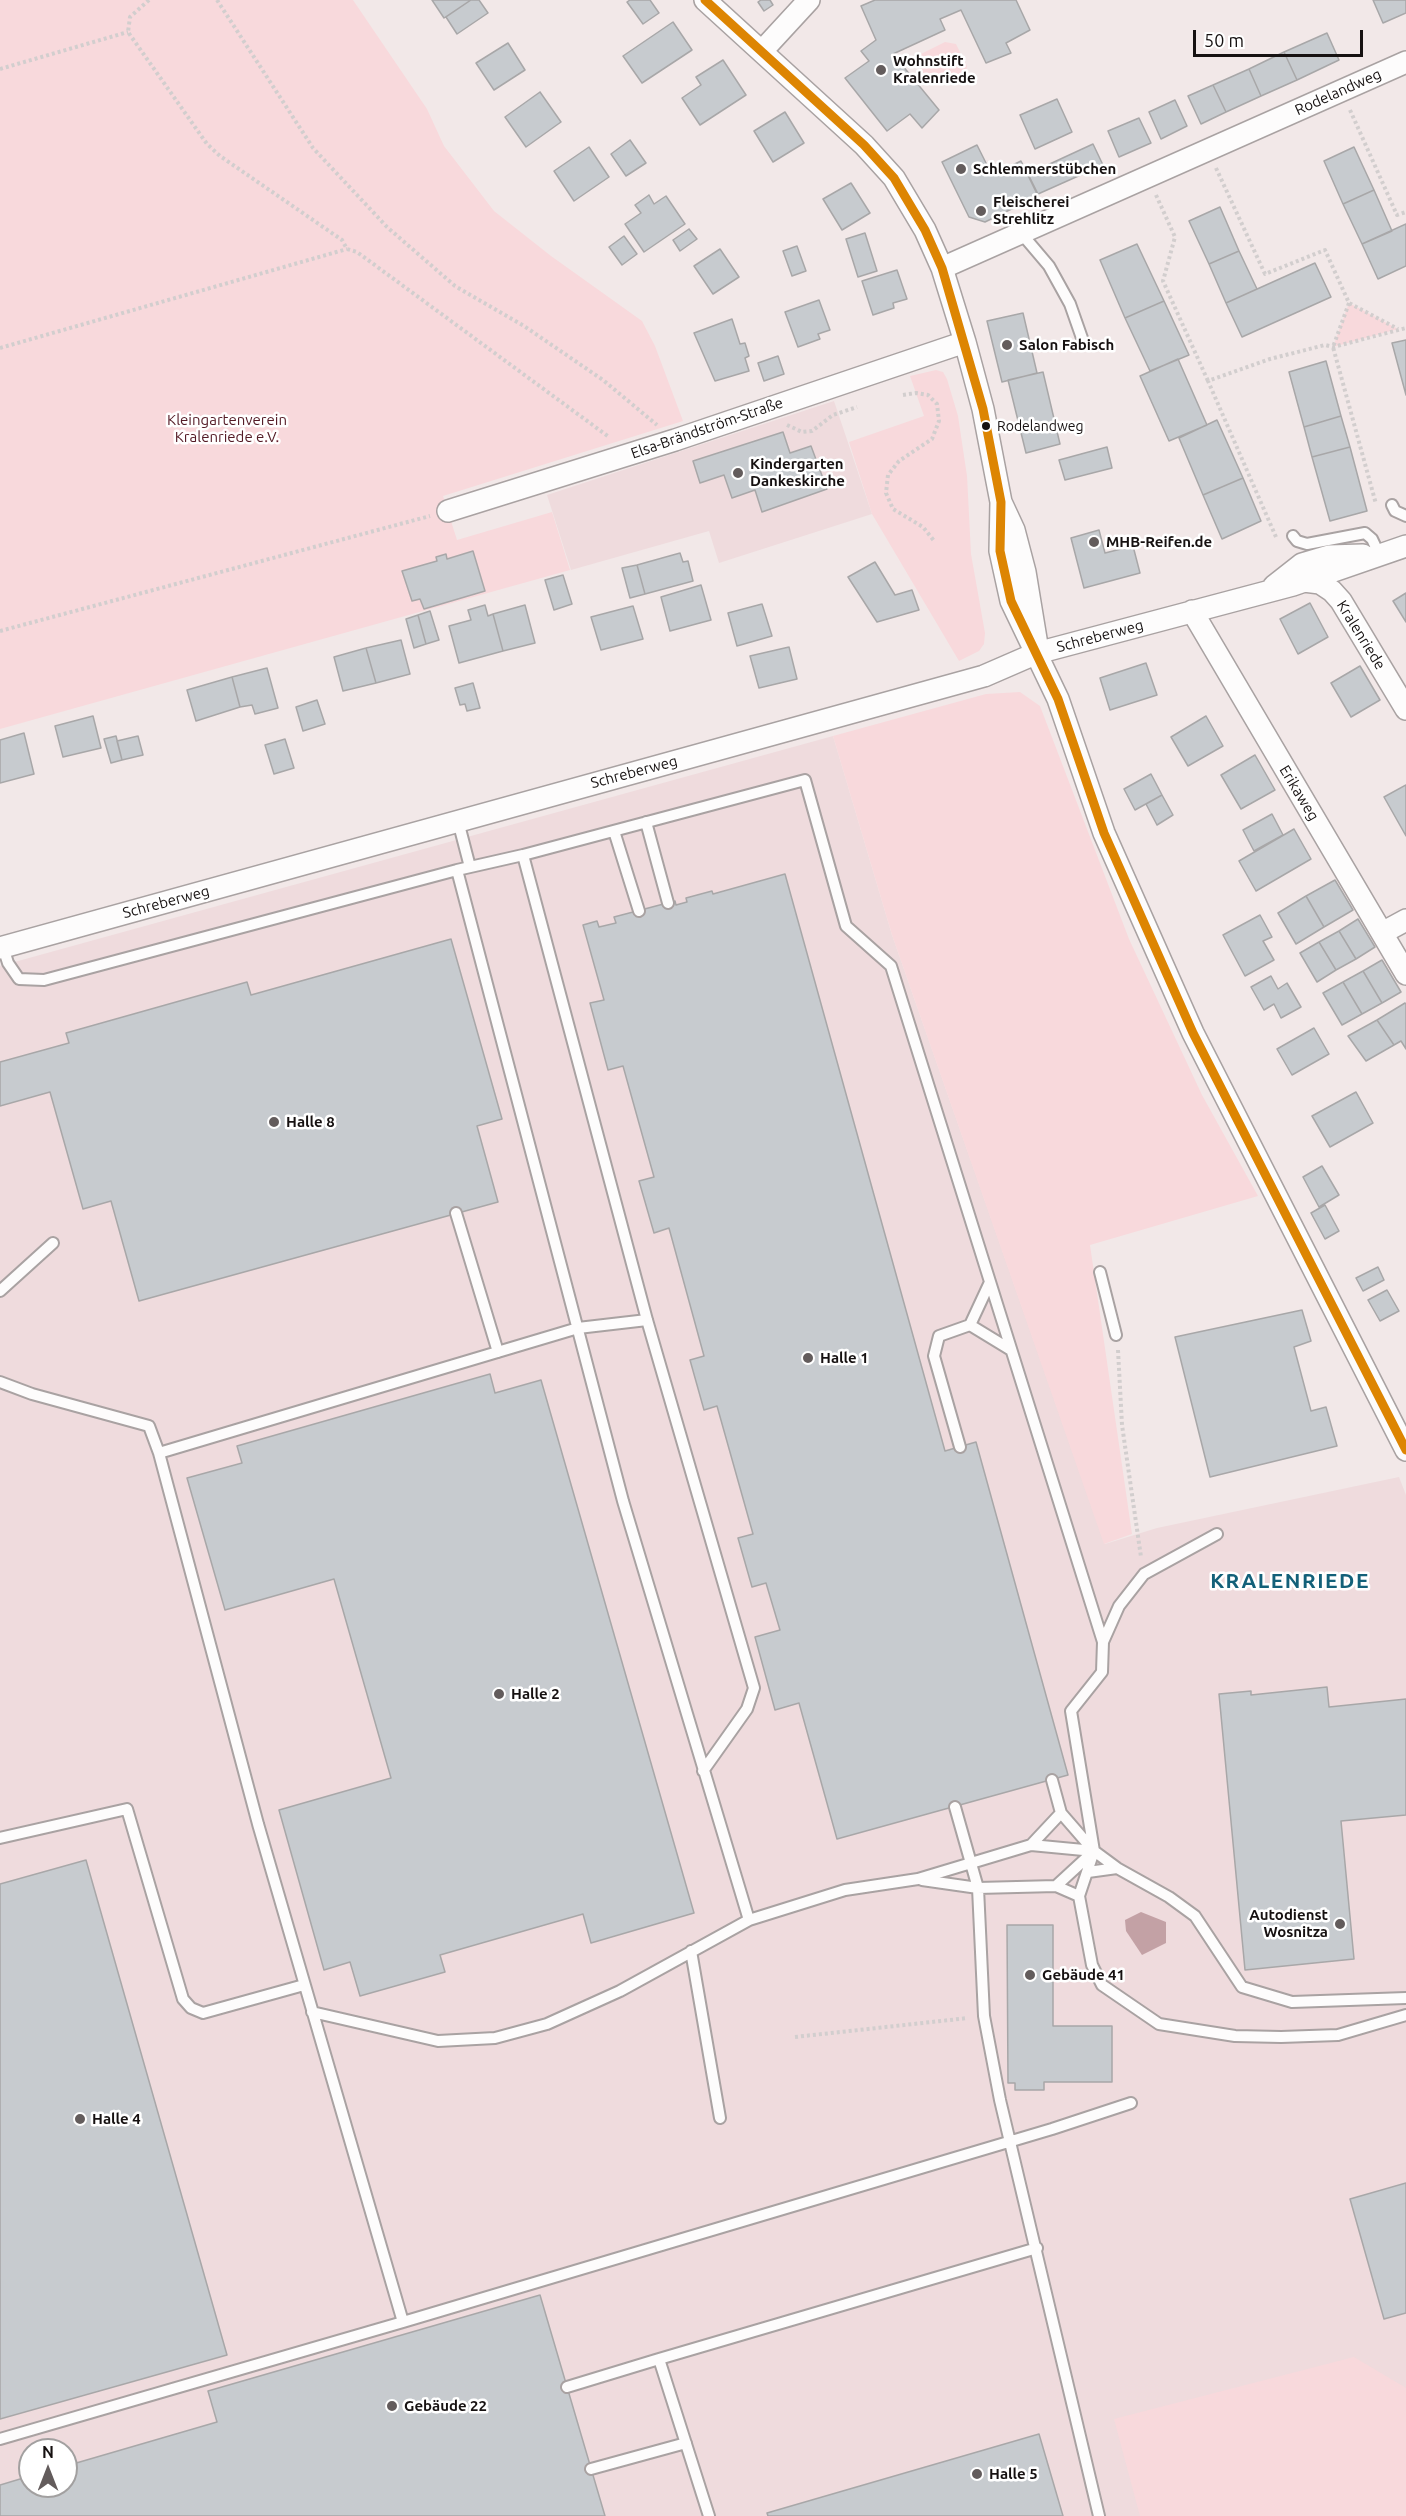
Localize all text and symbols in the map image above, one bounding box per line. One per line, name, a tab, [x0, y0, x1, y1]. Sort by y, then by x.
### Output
scale bar	[1196, 18, 1366, 56]
text: 50 m	[1204, 30, 1244, 50]
place label: Wohnstift Kralenriede	[893, 52, 976, 87]
marker: Wohnstift Kralenriede	[874, 63, 888, 77]
street label: Rodelandweg	[1292, 65, 1384, 119]
place label: Schlemmerstübchen	[973, 160, 1116, 178]
marker: Schlemmerstübchen	[954, 162, 968, 176]
place label: Fleischerei Strehlitz	[993, 193, 1070, 228]
marker: Fleischerei Strehlitz	[974, 204, 988, 218]
place label: Salon Fabisch	[1019, 336, 1114, 354]
marker: Salon Fabisch	[1000, 338, 1014, 352]
street label: Elsa-Brändström-Straße	[629, 393, 785, 463]
park label: Kleingartenverein Kralenriede e.V.	[167, 411, 287, 446]
place label: Rodelandweg	[997, 418, 1084, 434]
marker: Rodelandweg	[980, 420, 992, 432]
place label: Kindergarten Dankeskirche	[750, 455, 845, 490]
marker: Kindergarten Dankeskirche	[731, 466, 745, 480]
place label: MHB-Reifen.de	[1106, 533, 1212, 551]
marker: MHB-Reifen.de	[1087, 535, 1101, 549]
street label: Kralenriede	[1333, 597, 1389, 673]
street label: Schreberweg	[1055, 616, 1145, 656]
street label: Schreberweg	[589, 752, 679, 792]
street label: Erikaweg	[1275, 762, 1323, 824]
street label: Schreberweg	[121, 882, 211, 922]
place label: Halle 8	[286, 1113, 335, 1131]
marker: Halle 8	[267, 1115, 281, 1129]
place label: Halle 1	[820, 1349, 869, 1367]
marker: Halle 1	[801, 1351, 815, 1365]
district label: KRALENRIEDE	[1210, 1568, 1370, 1594]
place label: Halle 2	[511, 1685, 560, 1703]
marker: Halle 2	[492, 1687, 506, 1701]
place label: Autodienst Wosnitza	[1249, 1906, 1328, 1941]
marker: Autodienst Wosnitza	[1333, 1917, 1347, 1931]
place label: Gebäude 41	[1042, 1966, 1125, 1984]
marker: Gebäude 41	[1023, 1968, 1037, 1982]
place label: Halle 4	[92, 2110, 141, 2128]
marker: Halle 4	[73, 2112, 87, 2126]
place label: Gebäude 22	[404, 2397, 487, 2415]
marker: Gebäude 22	[385, 2399, 399, 2413]
north arrow	[18, 2438, 78, 2498]
text: N	[42, 2443, 54, 2461]
place label: Halle 5	[989, 2465, 1038, 2483]
marker: Halle 5	[970, 2467, 984, 2481]

